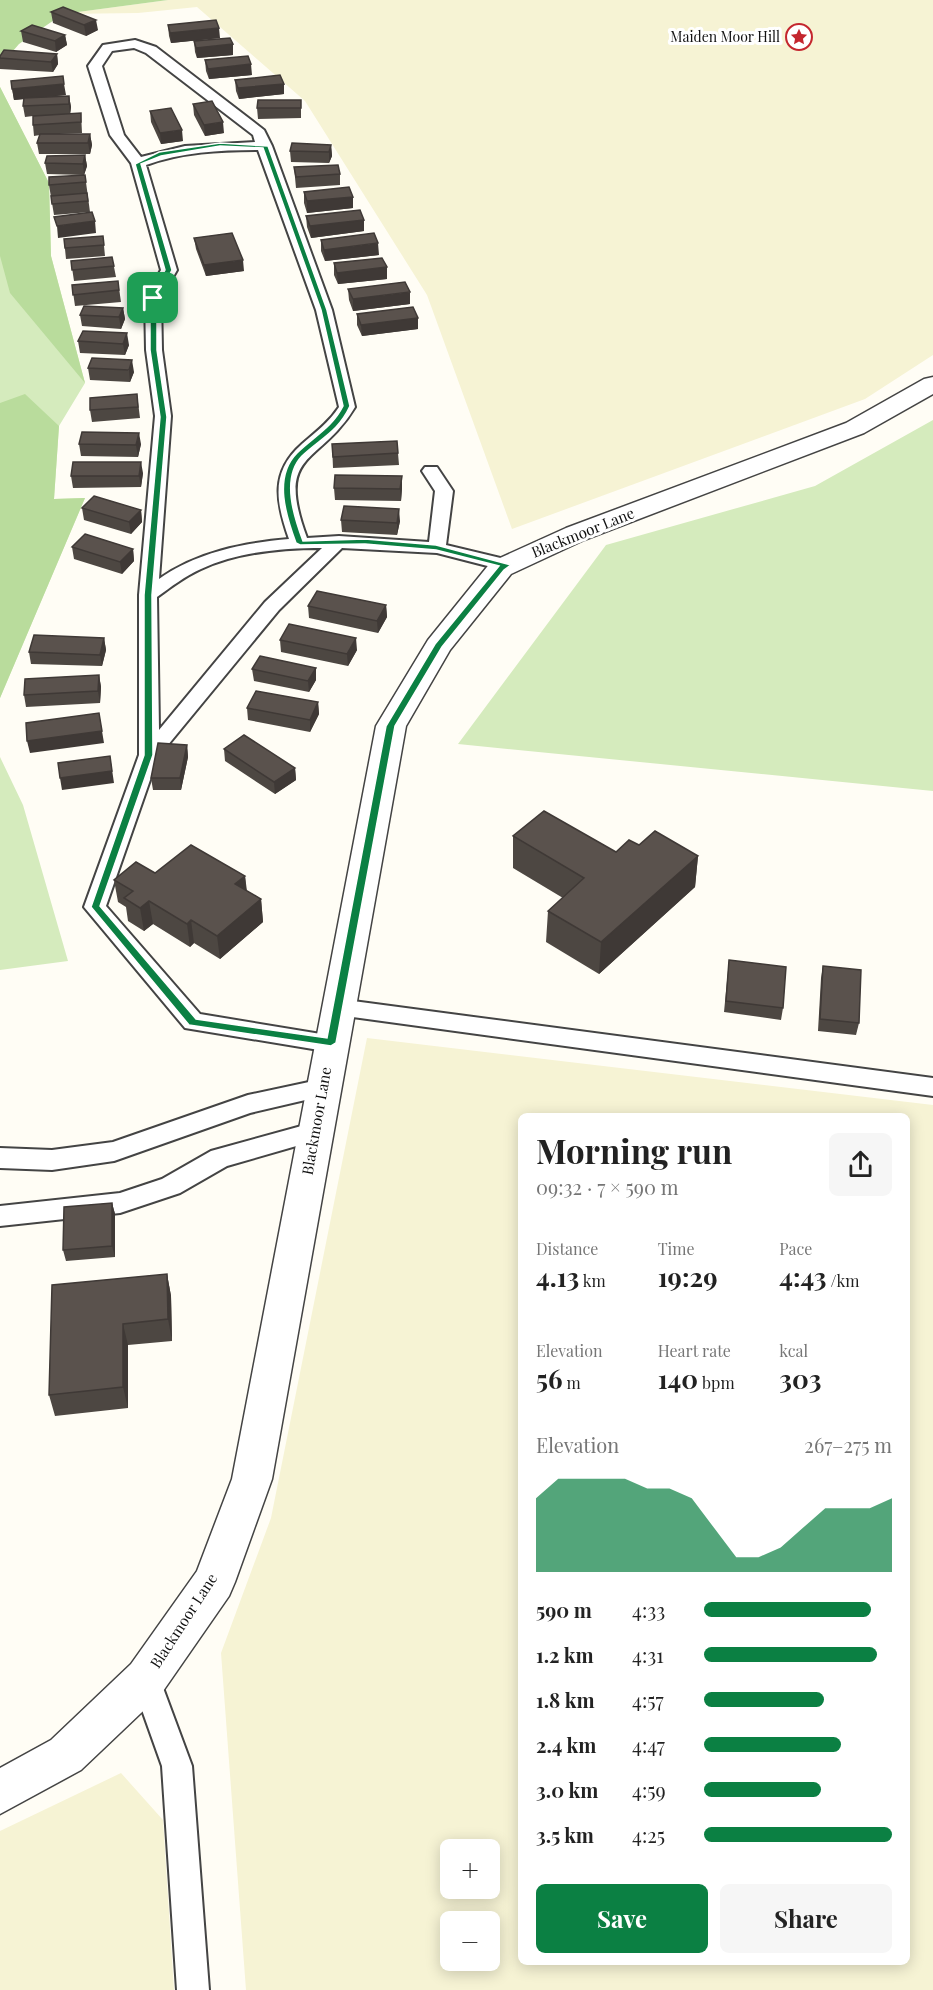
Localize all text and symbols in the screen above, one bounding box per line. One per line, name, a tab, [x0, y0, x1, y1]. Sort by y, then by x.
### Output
place icon: Maiden Moor Hill	[784, 22, 814, 52]
place label: Maiden Moor Hill	[670, 27, 780, 46]
pin	[127, 272, 178, 323]
icon: arrive	[136, 281, 169, 314]
street label: Blackmoor Lane	[528, 502, 637, 562]
street label: Blackmoor Lane	[297, 1065, 335, 1176]
text: Morning run	[536, 1128, 732, 1172]
button: share	[829, 1133, 892, 1196]
text: 09:32 · 7 × 590 m	[536, 1173, 679, 1200]
text: Distance	[536, 1238, 598, 1259]
text: Time	[658, 1238, 695, 1259]
text: Pace	[779, 1238, 812, 1259]
text: 4.13	[536, 1259, 579, 1294]
text: 19:29	[658, 1259, 718, 1294]
text: 4:43	[779, 1259, 827, 1294]
text: km	[579, 1270, 606, 1291]
text: /km	[827, 1270, 860, 1291]
text: Elevation	[536, 1340, 603, 1361]
text: Heart rate	[658, 1340, 731, 1361]
text: kcal	[779, 1340, 808, 1361]
text: 56	[536, 1361, 563, 1396]
text: 140	[658, 1361, 698, 1396]
text: 303	[779, 1361, 821, 1396]
text: m	[563, 1372, 581, 1393]
text: bpm	[698, 1372, 735, 1393]
text: Elevation	[536, 1431, 619, 1458]
text: 267–275 m	[804, 1431, 892, 1458]
street label: Blackmoor Lane	[145, 1569, 221, 1672]
text: 590 m	[536, 1596, 592, 1623]
text: 4:33	[632, 1596, 665, 1623]
text: 1.2 km	[536, 1641, 594, 1668]
text: 4:31	[632, 1641, 664, 1668]
text: 1.8 km	[536, 1686, 595, 1713]
text: 4:57	[632, 1686, 664, 1713]
text: 2.4 km	[536, 1731, 596, 1758]
text: 4:47	[632, 1731, 665, 1758]
text: 3.0 km	[536, 1776, 598, 1803]
text: 4:59	[632, 1776, 666, 1803]
text: 3.5 km	[536, 1821, 594, 1848]
text: 4:25	[632, 1821, 665, 1848]
map controls	[440, 1839, 500, 1971]
button: +	[440, 1839, 500, 1899]
button: Save	[536, 1884, 708, 1953]
button: Share	[720, 1884, 892, 1953]
button: −	[440, 1911, 500, 1971]

